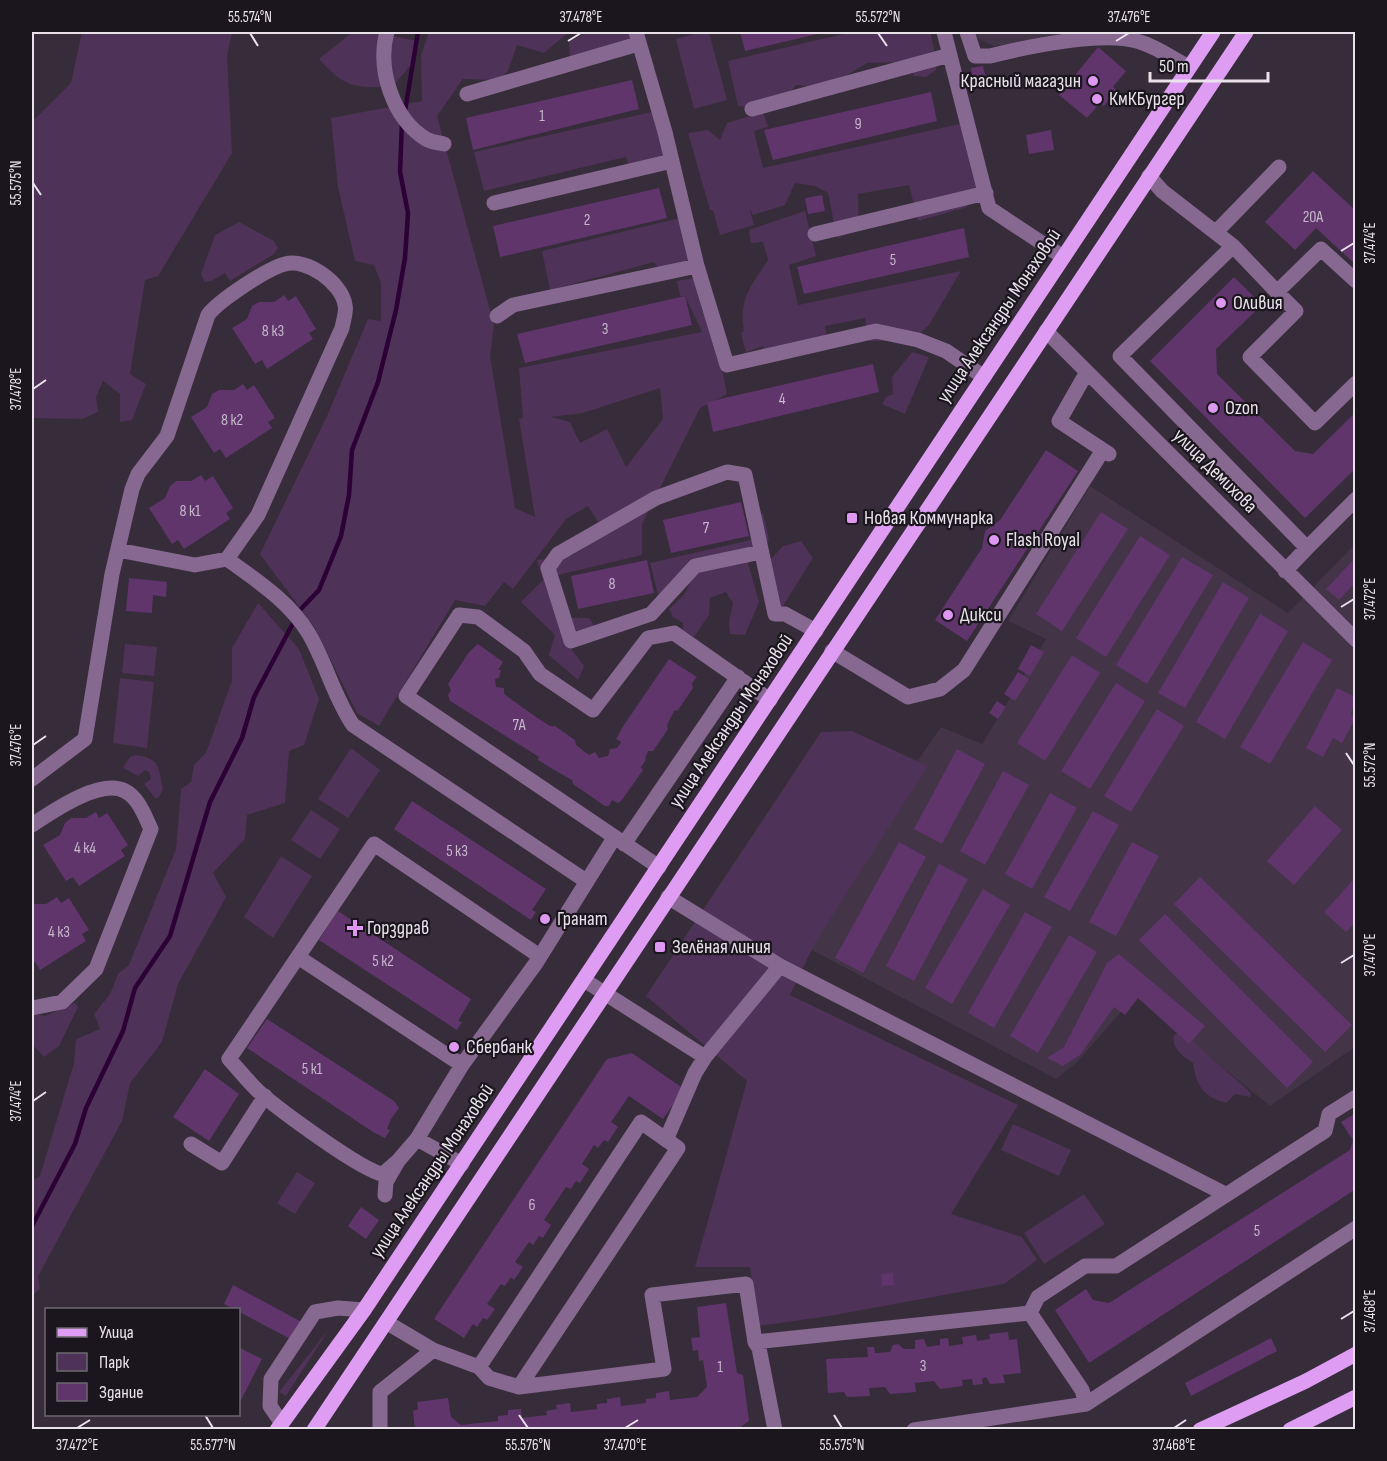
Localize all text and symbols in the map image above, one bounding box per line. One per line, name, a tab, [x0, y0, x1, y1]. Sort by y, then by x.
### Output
text: 55.574°N	[228, 8, 272, 27]
text: 37.478°E	[560, 8, 602, 27]
text: 55.572°N	[855, 8, 901, 27]
text: 37.476°E	[1107, 8, 1151, 27]
scale bar	[1150, 45, 1268, 83]
text: 50 m	[1159, 56, 1189, 77]
place label: Красный магазин	[960, 69, 1081, 93]
marker: Красный магазин	[1086, 74, 1100, 88]
place label: КмКБургер	[1109, 87, 1185, 111]
marker: КмКБургер	[1090, 92, 1104, 106]
house number: 1	[539, 107, 545, 126]
house number: 9	[854, 115, 862, 134]
text: 55.575°N	[7, 161, 26, 205]
house number: 20А	[1303, 208, 1323, 227]
house number: 2	[584, 211, 590, 230]
text: 37.474°E	[1361, 222, 1380, 264]
street label: улица Александры Монаховой	[932, 224, 1066, 408]
house number: 5	[890, 251, 896, 270]
place label: Оливия	[1233, 291, 1283, 315]
marker: Оливия	[1214, 296, 1228, 310]
house number: 3	[602, 320, 608, 339]
house number: 8 к3	[262, 322, 284, 341]
text: 37.478°E	[7, 368, 26, 410]
house number: 4	[779, 390, 786, 409]
place label: Ozon	[1225, 396, 1259, 420]
marker: Ozon	[1206, 401, 1220, 415]
house number: 8 к2	[221, 411, 243, 430]
street label: улица Демихова	[1168, 424, 1262, 518]
house number: 8 к1	[179, 502, 201, 521]
place label: Новая Коммунарка	[864, 506, 993, 530]
marker: Новая Коммунарка	[845, 511, 859, 525]
house number: 7	[703, 519, 710, 538]
place label: Flash Royal	[1006, 528, 1080, 552]
marker: Flash Royal	[987, 533, 1001, 547]
house number: 8	[608, 575, 616, 594]
text: 37.472°E	[1361, 578, 1380, 620]
place label: Дикси	[960, 603, 1002, 627]
marker: Дикси	[941, 608, 955, 622]
street label: улица Александры Монаховой	[664, 629, 798, 813]
house number: 7А	[513, 716, 526, 735]
text: 37.476°E	[7, 723, 26, 767]
text: 55.572°N	[1361, 742, 1380, 788]
house number: 4 к4	[74, 839, 96, 858]
house number: 5 к3	[446, 842, 468, 861]
place label: Гранат	[557, 907, 608, 931]
marker: Гранат	[538, 912, 552, 926]
place label: Горздрав	[367, 916, 429, 940]
marker: Горздрав	[348, 921, 362, 935]
house number: 4 к3	[48, 923, 70, 942]
text: 37.470°E	[1361, 933, 1380, 977]
place label: Зелёная линия	[672, 935, 771, 959]
marker: Зелёная линия	[653, 940, 667, 954]
house number: 5 к2	[372, 952, 394, 971]
place label: Сбербанк	[466, 1035, 533, 1059]
marker: Сбербанк	[447, 1040, 461, 1054]
house number: 5 к1	[302, 1060, 323, 1079]
street label: улица Александры Монаховой	[365, 1079, 499, 1263]
text: 37.474°E	[7, 1080, 26, 1122]
house number: 6	[528, 1196, 536, 1215]
house number: 5	[1254, 1222, 1260, 1241]
text: 37.468°E	[1361, 1289, 1380, 1333]
legend	[45, 1308, 240, 1416]
text: Улица	[99, 1322, 134, 1343]
text: Парк	[99, 1352, 130, 1373]
house number: 3	[920, 1357, 926, 1376]
house number: 1	[717, 1358, 723, 1377]
text: Здание	[99, 1382, 144, 1403]
text: 37.472°E	[56, 1436, 98, 1455]
text: 55.577°N	[190, 1436, 236, 1455]
text: 55.576°N	[505, 1436, 551, 1455]
text: 37.470°E	[603, 1436, 647, 1455]
text: 55.575°N	[820, 1436, 864, 1455]
text: 37.468°E	[1152, 1436, 1196, 1455]

